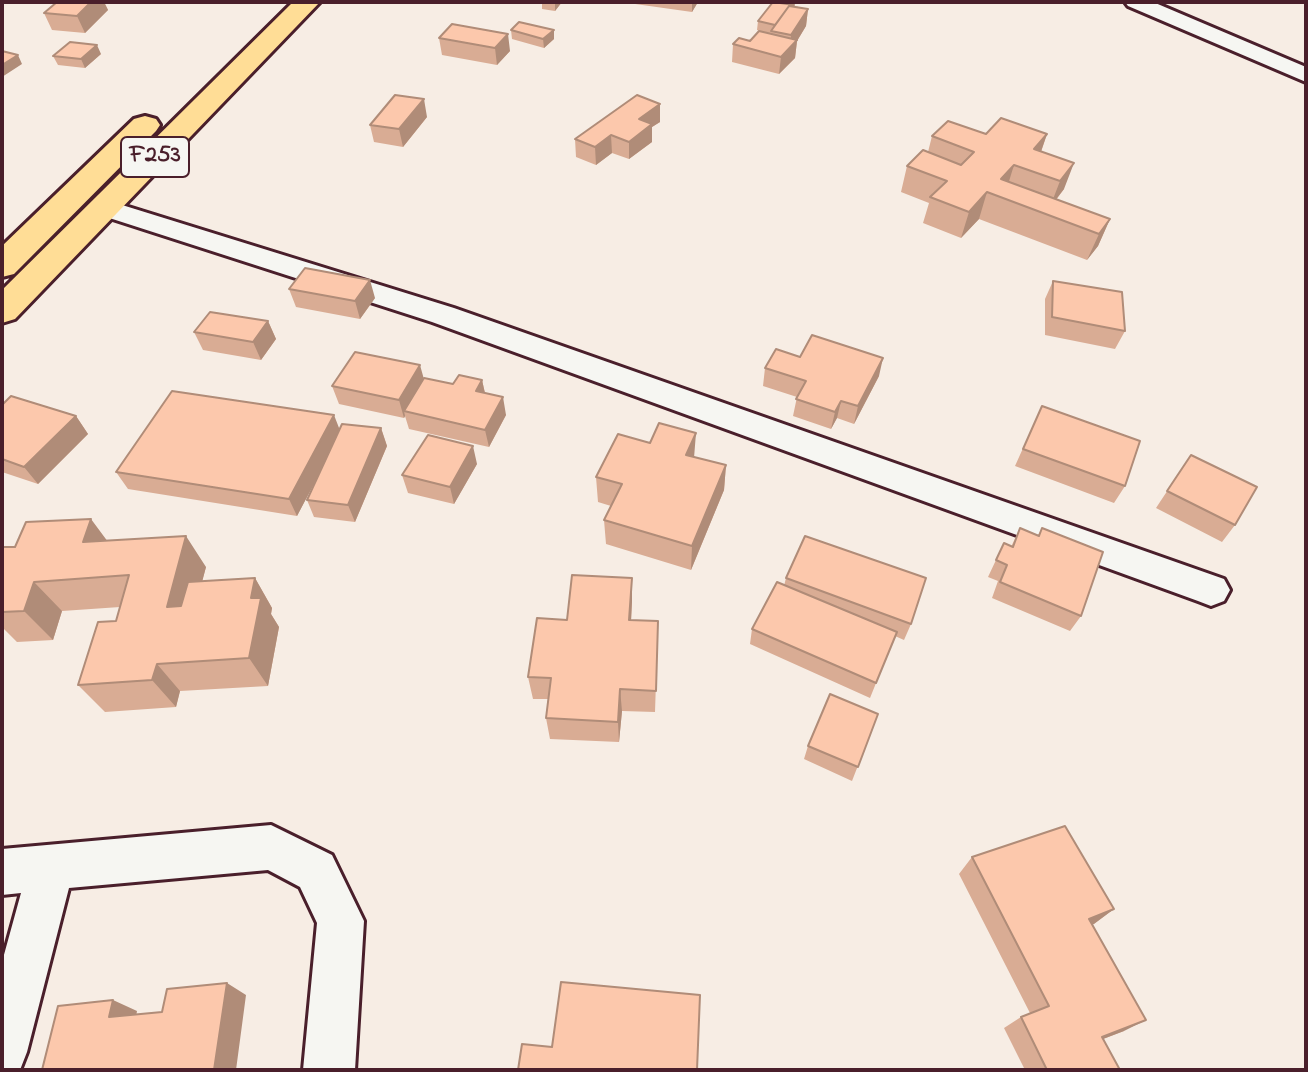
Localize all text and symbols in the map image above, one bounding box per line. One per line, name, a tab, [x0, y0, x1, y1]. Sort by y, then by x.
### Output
road number: F253	[121, 137, 189, 177]

